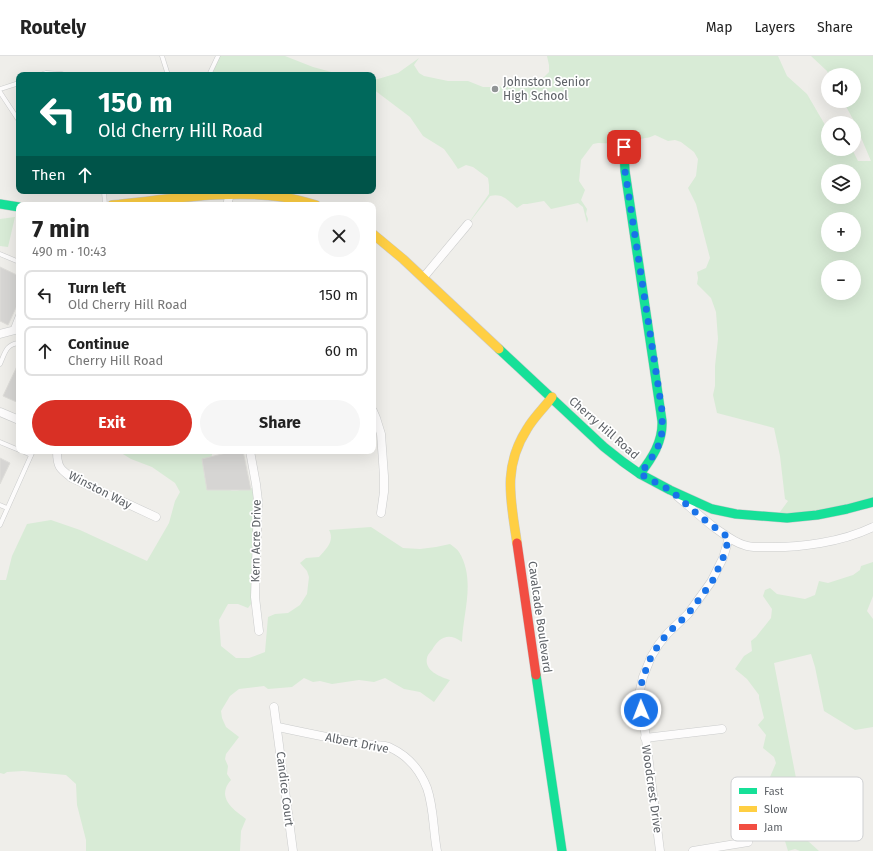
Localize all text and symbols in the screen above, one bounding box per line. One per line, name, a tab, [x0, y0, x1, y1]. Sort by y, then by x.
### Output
text: Routely	[20, 16, 86, 39]
text: Map	[706, 19, 732, 36]
text: Layers	[754, 19, 795, 36]
text: Share	[817, 19, 853, 36]
map controls	[821, 68, 861, 300]
button: sound	[821, 68, 861, 108]
place label: Johnston Senior High School	[503, 75, 590, 103]
marker: Johnston Senior High School	[490, 84, 500, 94]
text: 150 m	[98, 86, 173, 119]
icon: left	[32, 88, 84, 140]
button: search	[821, 116, 861, 156]
text: Old Cherry Hill Road	[98, 120, 263, 142]
pin	[607, 130, 641, 164]
icon: arrive	[613, 136, 635, 158]
icon: ahead	[74, 164, 96, 186]
button: layers	[821, 164, 861, 204]
text: Then	[32, 166, 66, 184]
button: +	[821, 212, 861, 252]
text: 7 min	[32, 215, 90, 243]
button: close	[318, 215, 360, 257]
text: 490 m · 10:43	[32, 244, 106, 259]
button: −	[821, 260, 861, 300]
text: Turn left	[68, 279, 126, 297]
icon: left	[34, 284, 56, 306]
text: 150 m	[319, 286, 358, 304]
text: Old Cherry Hill Road	[68, 297, 187, 312]
text: Continue	[68, 335, 129, 353]
icon: ahead	[34, 340, 56, 362]
text: 60 m	[325, 342, 358, 360]
text: Cherry Hill Road	[68, 353, 163, 368]
street label: Cherry Hill Road	[566, 394, 642, 462]
button: Exit	[32, 400, 192, 446]
button: Share	[200, 400, 360, 446]
street label: Winston Way	[66, 468, 134, 512]
street label: Kern Acre Drive	[248, 499, 264, 583]
street label: Cavalcade Boulevard	[525, 560, 555, 674]
position arrow	[620, 689, 662, 731]
street label: Albert Drive	[324, 730, 390, 756]
street label: Woodcrest Drive	[639, 744, 665, 834]
street label: Candice Court	[273, 751, 297, 828]
legend	[731, 777, 863, 841]
text: Fast	[764, 785, 784, 798]
text: Slow	[764, 803, 788, 816]
text: Jam	[764, 821, 783, 834]

